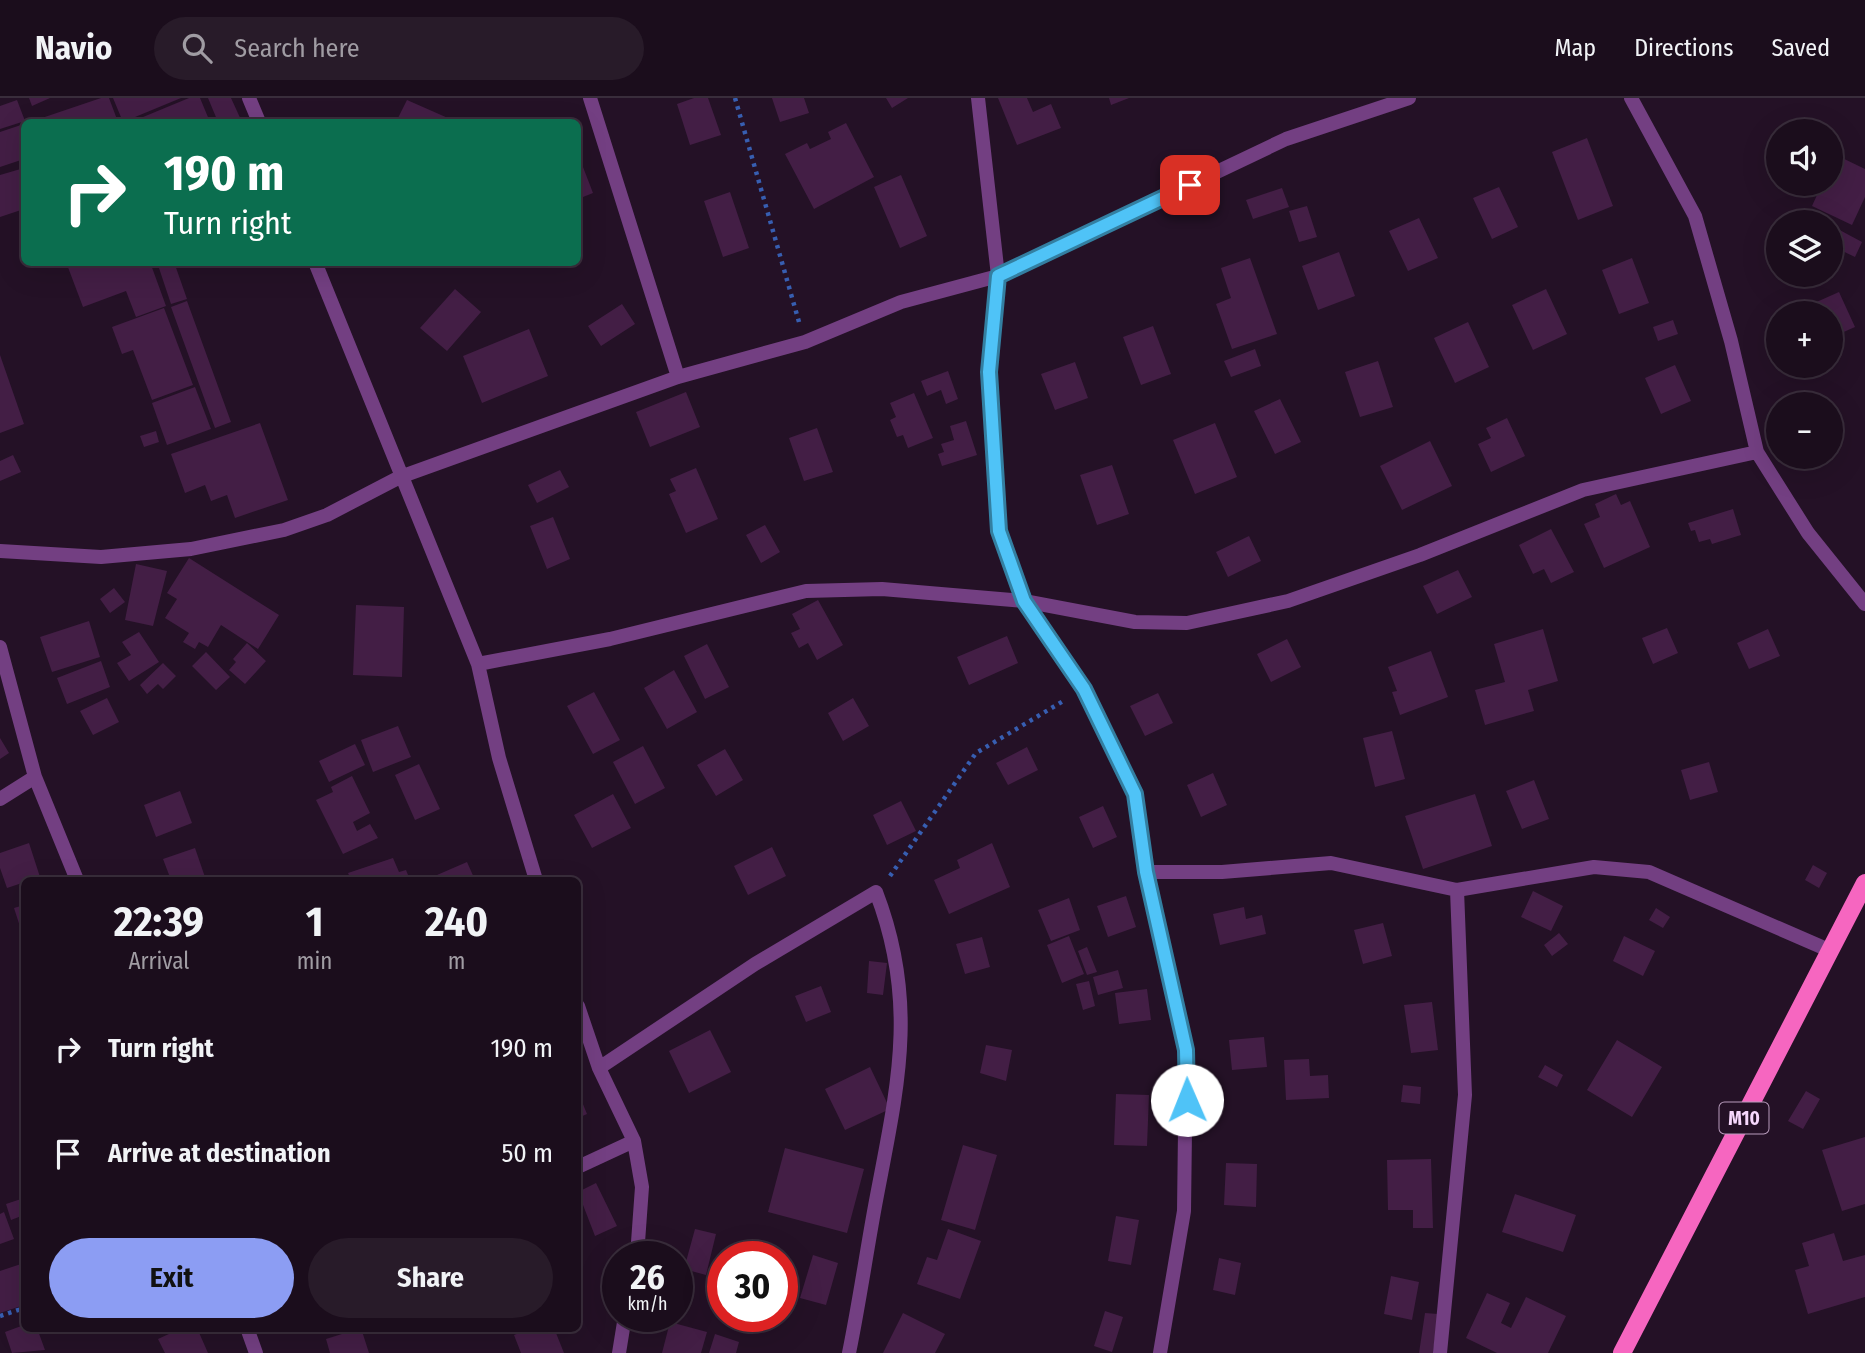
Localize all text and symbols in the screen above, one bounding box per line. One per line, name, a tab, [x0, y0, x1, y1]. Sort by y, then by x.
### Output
search box	[154, 17, 644, 80]
text: Navio	[35, 28, 112, 68]
icon: search	[178, 29, 216, 67]
text: Search here	[234, 33, 360, 64]
text: Map	[1555, 34, 1596, 62]
text: Directions	[1634, 34, 1733, 62]
text: Saved	[1771, 34, 1830, 62]
map controls	[1766, 119, 1843, 469]
button: sound	[1766, 119, 1843, 196]
text: 190 m	[164, 144, 284, 203]
icon: right	[49, 147, 140, 238]
pin	[1160, 155, 1220, 215]
icon: arrive	[1171, 166, 1209, 204]
text: Turn right	[164, 204, 291, 242]
button: layers	[1766, 210, 1843, 287]
button: +	[1766, 301, 1843, 378]
button: −	[1766, 392, 1843, 469]
text: 22:39	[114, 897, 204, 947]
text: 1	[306, 897, 323, 947]
text: 240	[425, 897, 488, 947]
text: Arrival	[128, 947, 189, 975]
text: min	[297, 947, 332, 975]
text: m	[448, 947, 466, 975]
icon: right	[49, 1030, 87, 1068]
text: Turn right	[108, 1033, 214, 1064]
text: 190 m	[491, 1033, 553, 1064]
position arrow	[1150, 1063, 1224, 1137]
road number: M10	[1720, 1102, 1768, 1134]
icon: arrive	[49, 1135, 87, 1173]
text: Arrive at destination	[108, 1138, 331, 1169]
text: 50 m	[501, 1138, 553, 1169]
button: Exit	[49, 1238, 294, 1318]
button: Share	[308, 1238, 553, 1318]
speed limit sign: 30	[707, 1241, 798, 1332]
text: 26	[630, 1256, 665, 1298]
text: km/h	[627, 1293, 668, 1315]

